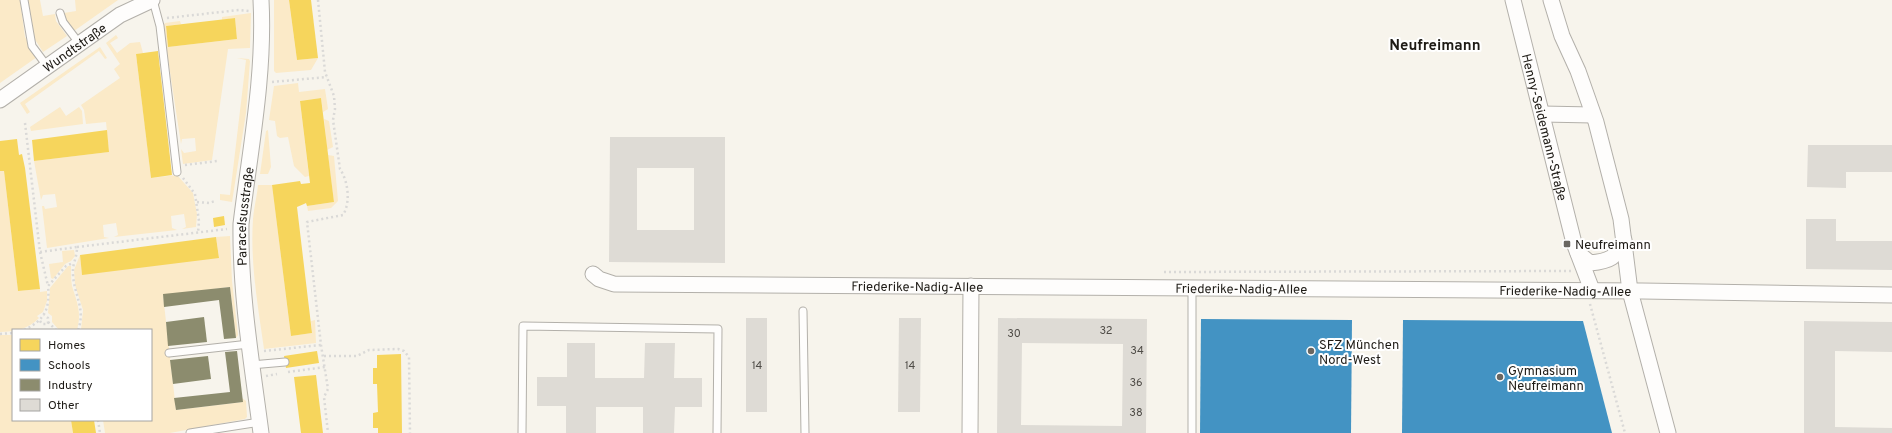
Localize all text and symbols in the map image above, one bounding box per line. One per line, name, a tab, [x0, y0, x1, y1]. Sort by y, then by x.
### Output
street label: Wundtstraße	[41, 21, 110, 77]
district label: Neufreimann	[1389, 37, 1481, 56]
street label: Henny-Seidemann-Straße	[1517, 52, 1569, 203]
street label: Paracelsusstraße	[235, 166, 259, 266]
place label: Neufreimann	[1575, 238, 1651, 254]
marker: Neufreimann	[1562, 239, 1572, 249]
street label: Friederike-Nadig-Allee	[851, 280, 983, 297]
street label: Friederike-Nadig-Allee	[1175, 282, 1307, 299]
street label: Friederike-Nadig-Allee	[1499, 284, 1631, 301]
house number: 32	[1099, 324, 1113, 338]
house number: 30	[1007, 327, 1021, 341]
legend	[12, 329, 152, 421]
text: Homes	[48, 338, 85, 354]
place label: SFZ München Nord-West	[1319, 338, 1399, 369]
house number: 34	[1130, 344, 1144, 358]
marker: SFZ München Nord-West	[1306, 346, 1316, 356]
text: Schools	[48, 358, 90, 374]
house number: 14	[752, 359, 763, 373]
house number: 14	[905, 359, 916, 373]
place label: Gymnasium Neufreimann	[1508, 364, 1584, 395]
marker: Gymnasium Neufreimann	[1495, 372, 1505, 382]
house number: 36	[1129, 376, 1143, 390]
text: Industry	[48, 378, 93, 394]
text: Other	[48, 398, 80, 414]
house number: 38	[1129, 406, 1143, 420]

